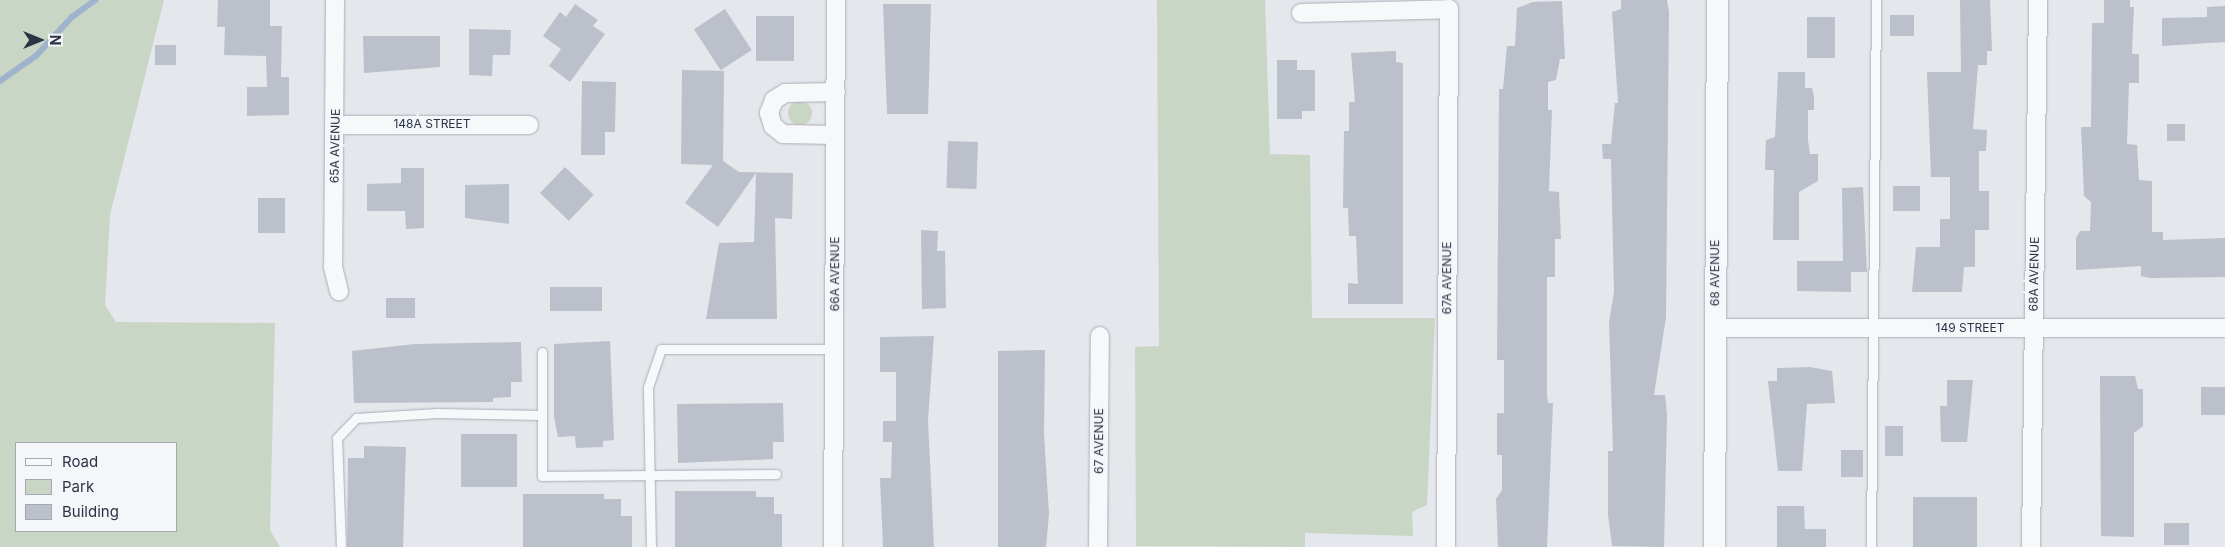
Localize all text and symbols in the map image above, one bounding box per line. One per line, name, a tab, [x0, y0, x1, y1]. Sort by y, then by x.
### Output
north arrow	[15, 15, 65, 65]
text: N	[47, 35, 64, 45]
street label: 65A AVENUE	[327, 109, 343, 183]
street label: 148A STREET	[393, 117, 471, 131]
street label: 66A AVENUE	[828, 237, 842, 311]
street label: 68A AVENUE	[2026, 237, 2042, 311]
street label: 68 AVENUE	[1708, 240, 1722, 306]
street label: 67A AVENUE	[1440, 242, 1454, 314]
street label: 149 STREET	[1936, 321, 2004, 335]
street label: 67 AVENUE	[1092, 408, 1106, 474]
legend	[15, 442, 178, 532]
text: Road	[62, 452, 98, 471]
text: Park	[62, 477, 94, 496]
text: Building	[62, 502, 119, 521]

